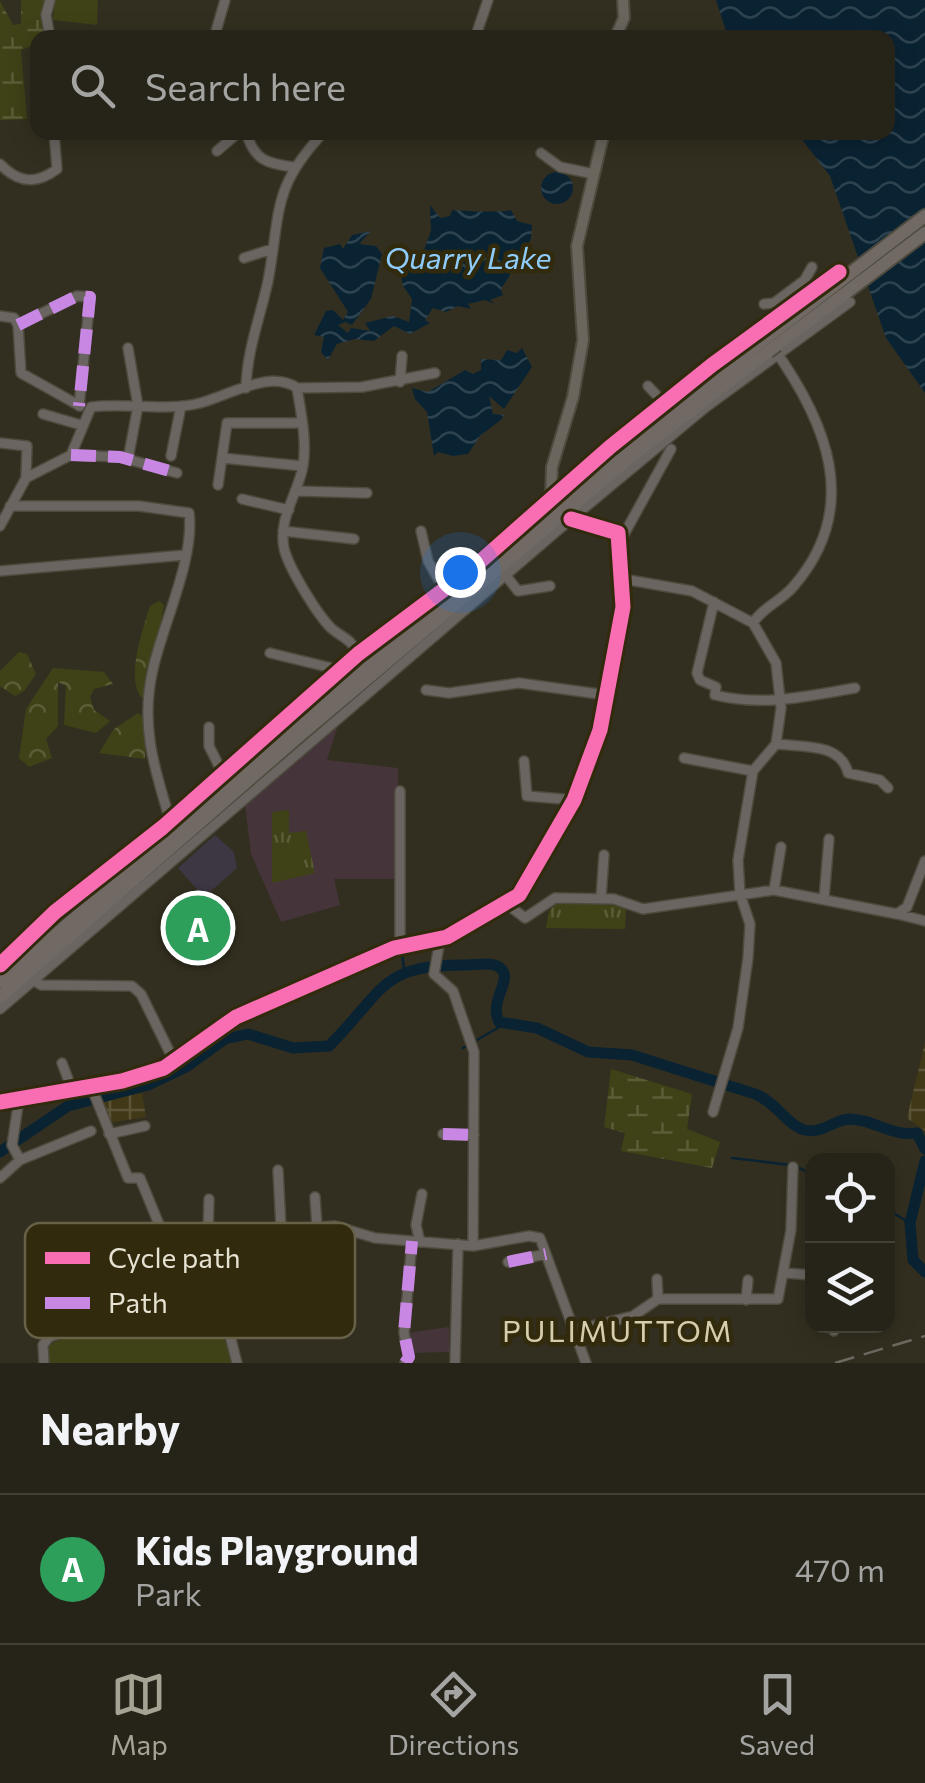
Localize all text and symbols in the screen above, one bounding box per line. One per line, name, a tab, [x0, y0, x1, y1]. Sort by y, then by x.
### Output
search box	[30, 30, 895, 140]
icon: search	[65, 58, 120, 113]
text: Search here	[145, 62, 346, 109]
water label: Quarry Lake	[385, 238, 551, 275]
your location	[435, 547, 486, 598]
pin: A	[166, 890, 230, 966]
map controls	[805, 1153, 895, 1333]
button: locate	[805, 1153, 895, 1243]
legend	[25, 1223, 355, 1338]
text: Cycle path	[108, 1240, 240, 1274]
button: layers	[805, 1243, 895, 1333]
text: Path	[108, 1285, 168, 1319]
district label: PULIMUTTOM	[502, 1311, 734, 1348]
text: Nearby	[40, 1402, 180, 1454]
text: Kids Playground	[135, 1526, 419, 1573]
text: A	[61, 1549, 84, 1589]
text: 470 m	[795, 1549, 885, 1589]
text: Park	[135, 1573, 202, 1613]
tab: Map	[110, 1667, 168, 1761]
tab: Directions	[388, 1667, 519, 1761]
tab: Saved	[739, 1667, 815, 1761]

